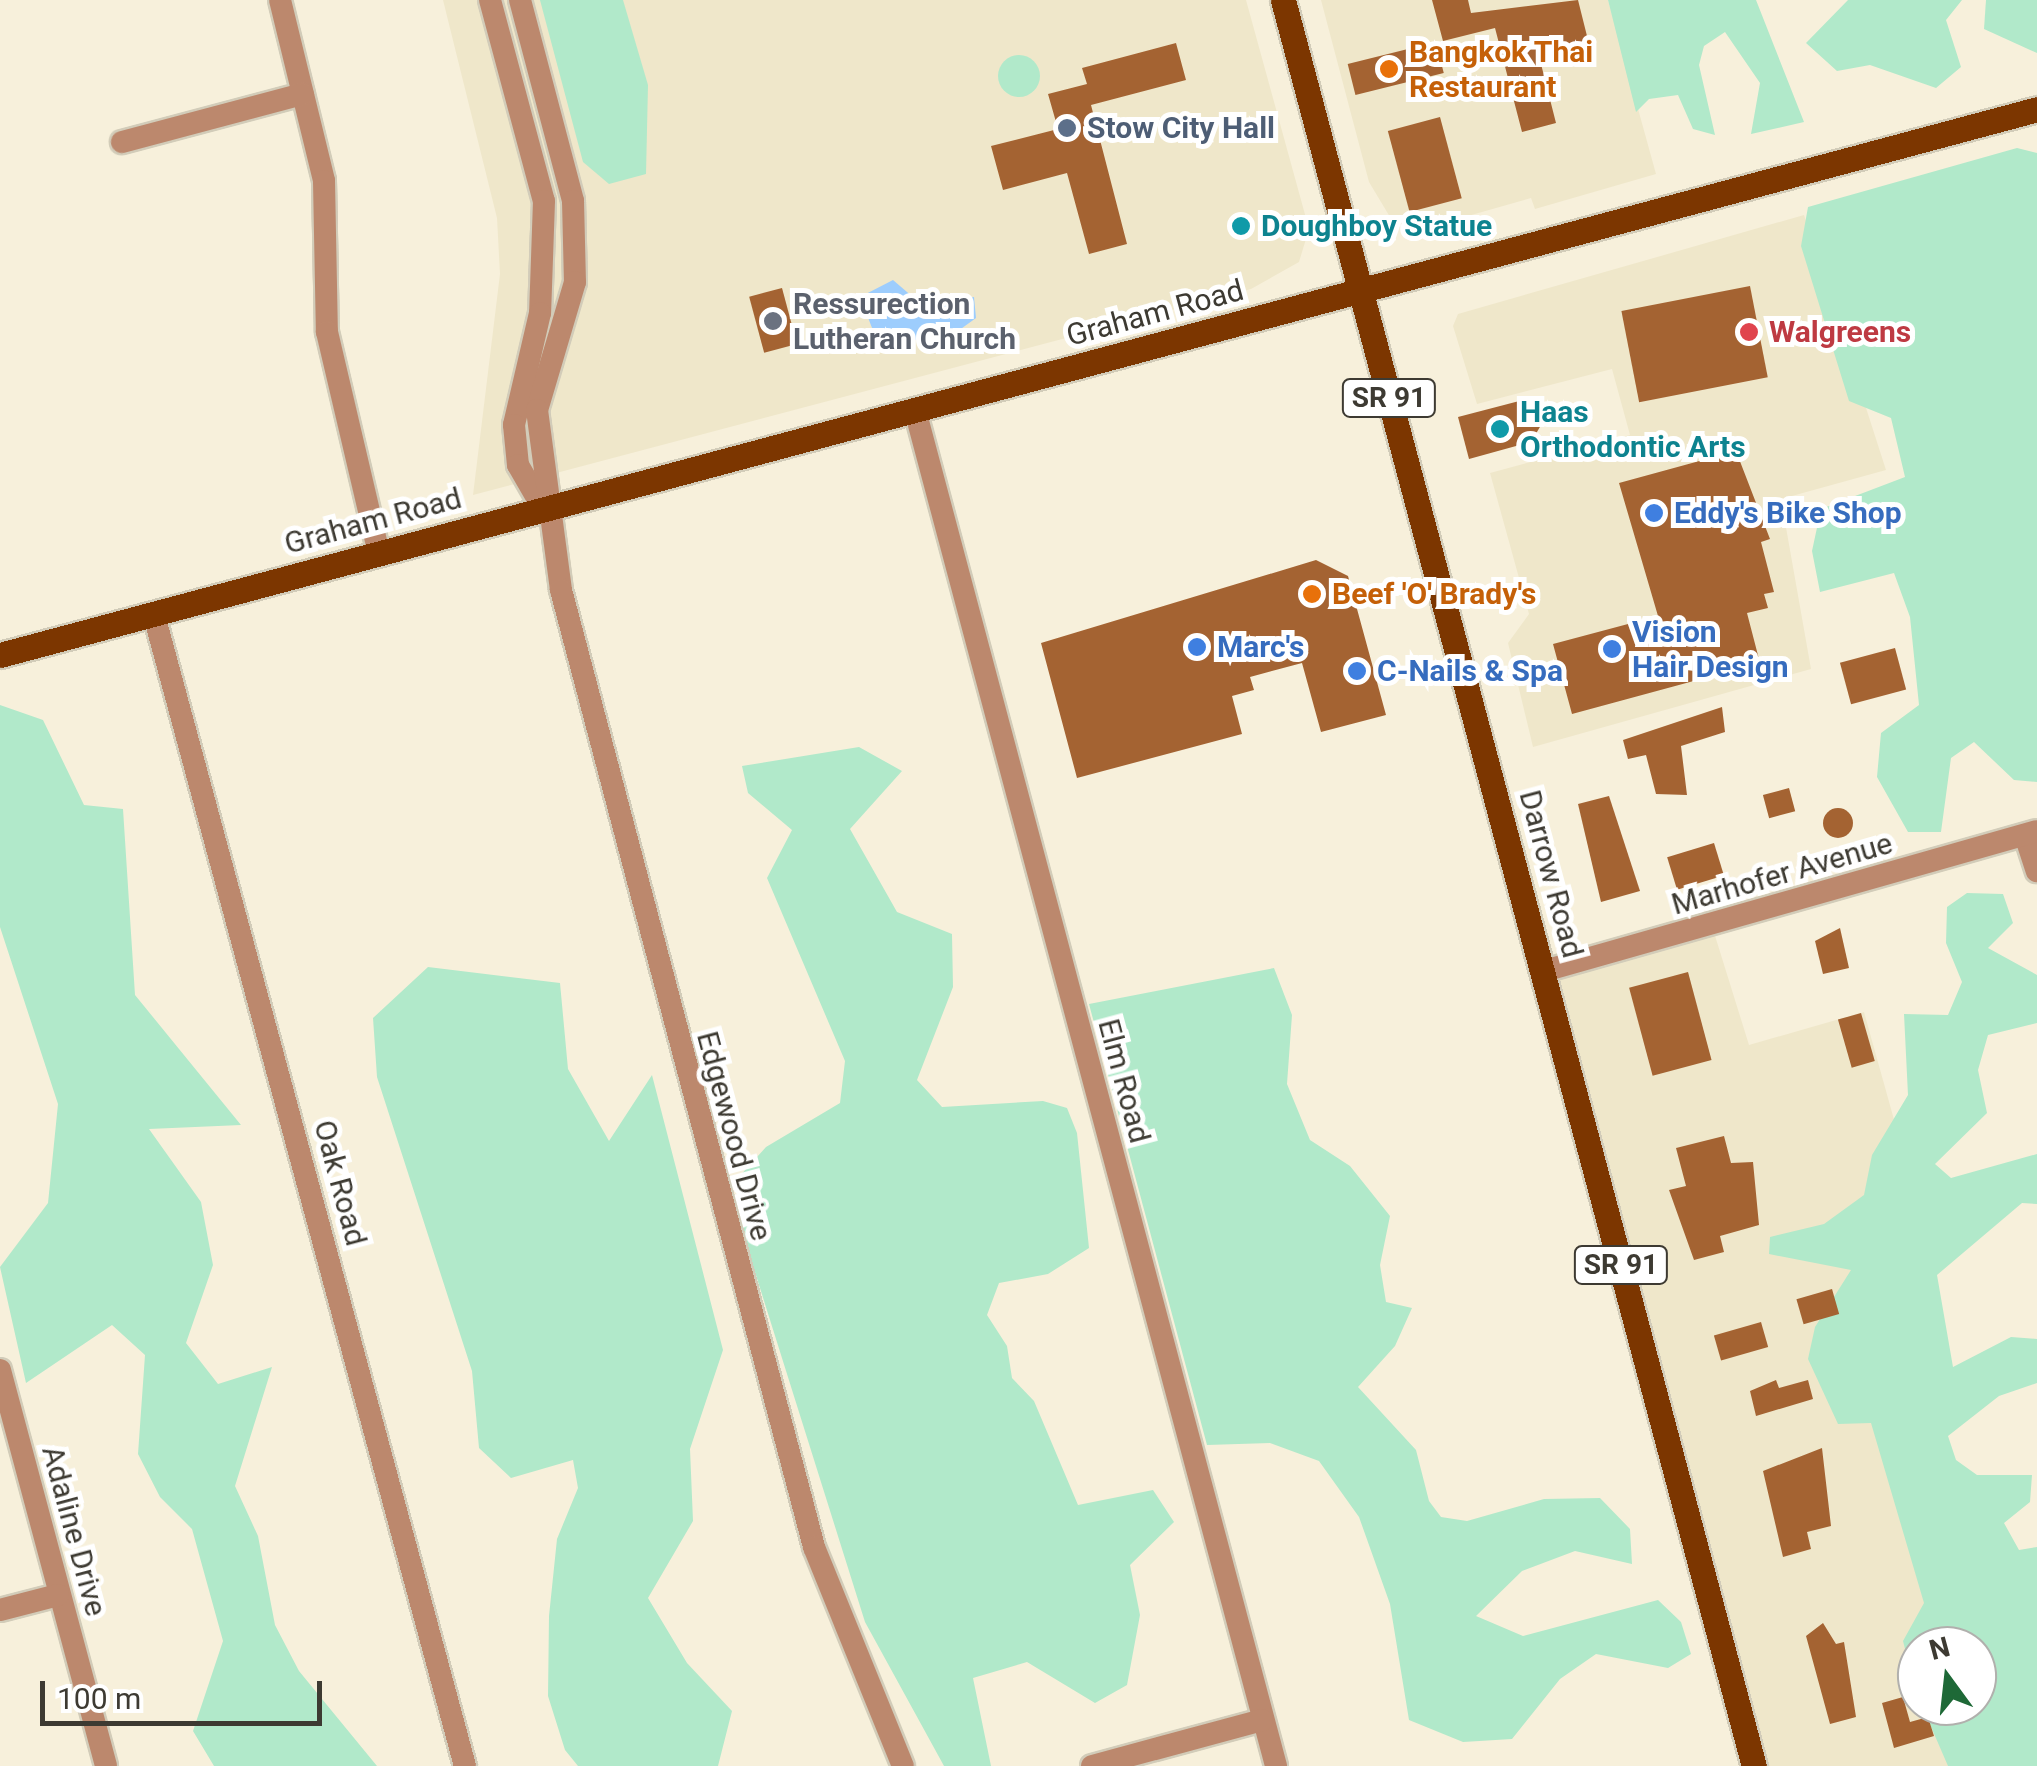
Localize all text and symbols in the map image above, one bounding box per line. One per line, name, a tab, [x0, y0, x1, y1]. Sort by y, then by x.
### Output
place label: Bangkok Thai Restaurant	[1409, 34, 1594, 104]
marker: Bangkok Thai Restaurant	[1378, 58, 1400, 80]
place label: Stow City Hall	[1087, 110, 1275, 146]
marker: Stow City Hall	[1056, 117, 1078, 139]
place label: Doughboy Statue	[1261, 208, 1492, 244]
marker: Doughboy Statue	[1230, 215, 1252, 237]
street label: Graham Road	[1063, 272, 1247, 354]
place label: Ressurection Lutheran Church	[793, 286, 1016, 356]
marker: Ressurection Lutheran Church	[762, 310, 784, 332]
place label: Walgreens	[1769, 314, 1911, 350]
marker: Walgreens	[1738, 321, 1760, 343]
road number: SR 91	[1342, 375, 1436, 421]
place label: Haas Orthodontic Arts	[1520, 394, 1746, 464]
marker: Haas Orthodontic Arts	[1489, 418, 1511, 440]
street label: Graham Road	[281, 480, 465, 562]
place label: Eddy's Bike Shop	[1674, 495, 1902, 531]
marker: Eddy's Bike Shop	[1643, 502, 1665, 524]
place label: Beef 'O' Brady's	[1332, 576, 1536, 612]
marker: Beef 'O' Brady's	[1301, 583, 1323, 605]
place label: Vision Hair Design	[1632, 614, 1789, 684]
place label: Marc's	[1217, 629, 1304, 665]
marker: Marc's	[1186, 636, 1208, 658]
marker: Vision Hair Design	[1601, 638, 1623, 660]
place label: C-Nails & Spa	[1377, 653, 1563, 689]
marker: C-Nails & Spa	[1346, 660, 1368, 682]
street label: Darrow Road	[1511, 786, 1591, 962]
street label: Marhofer Avenue	[1667, 825, 1897, 923]
street label: Elm Road	[1090, 1015, 1158, 1147]
street label: Edgewood Drive	[689, 1028, 779, 1244]
street label: Oak Road	[306, 1116, 374, 1250]
road number: SR 91	[1574, 1242, 1668, 1288]
street label: Adaline Drive	[34, 1442, 114, 1620]
north arrow	[1897, 1626, 1997, 1726]
text: N	[1926, 1630, 1953, 1667]
scale bar	[45, 1661, 328, 1723]
text: 100 m	[57, 1681, 141, 1716]

